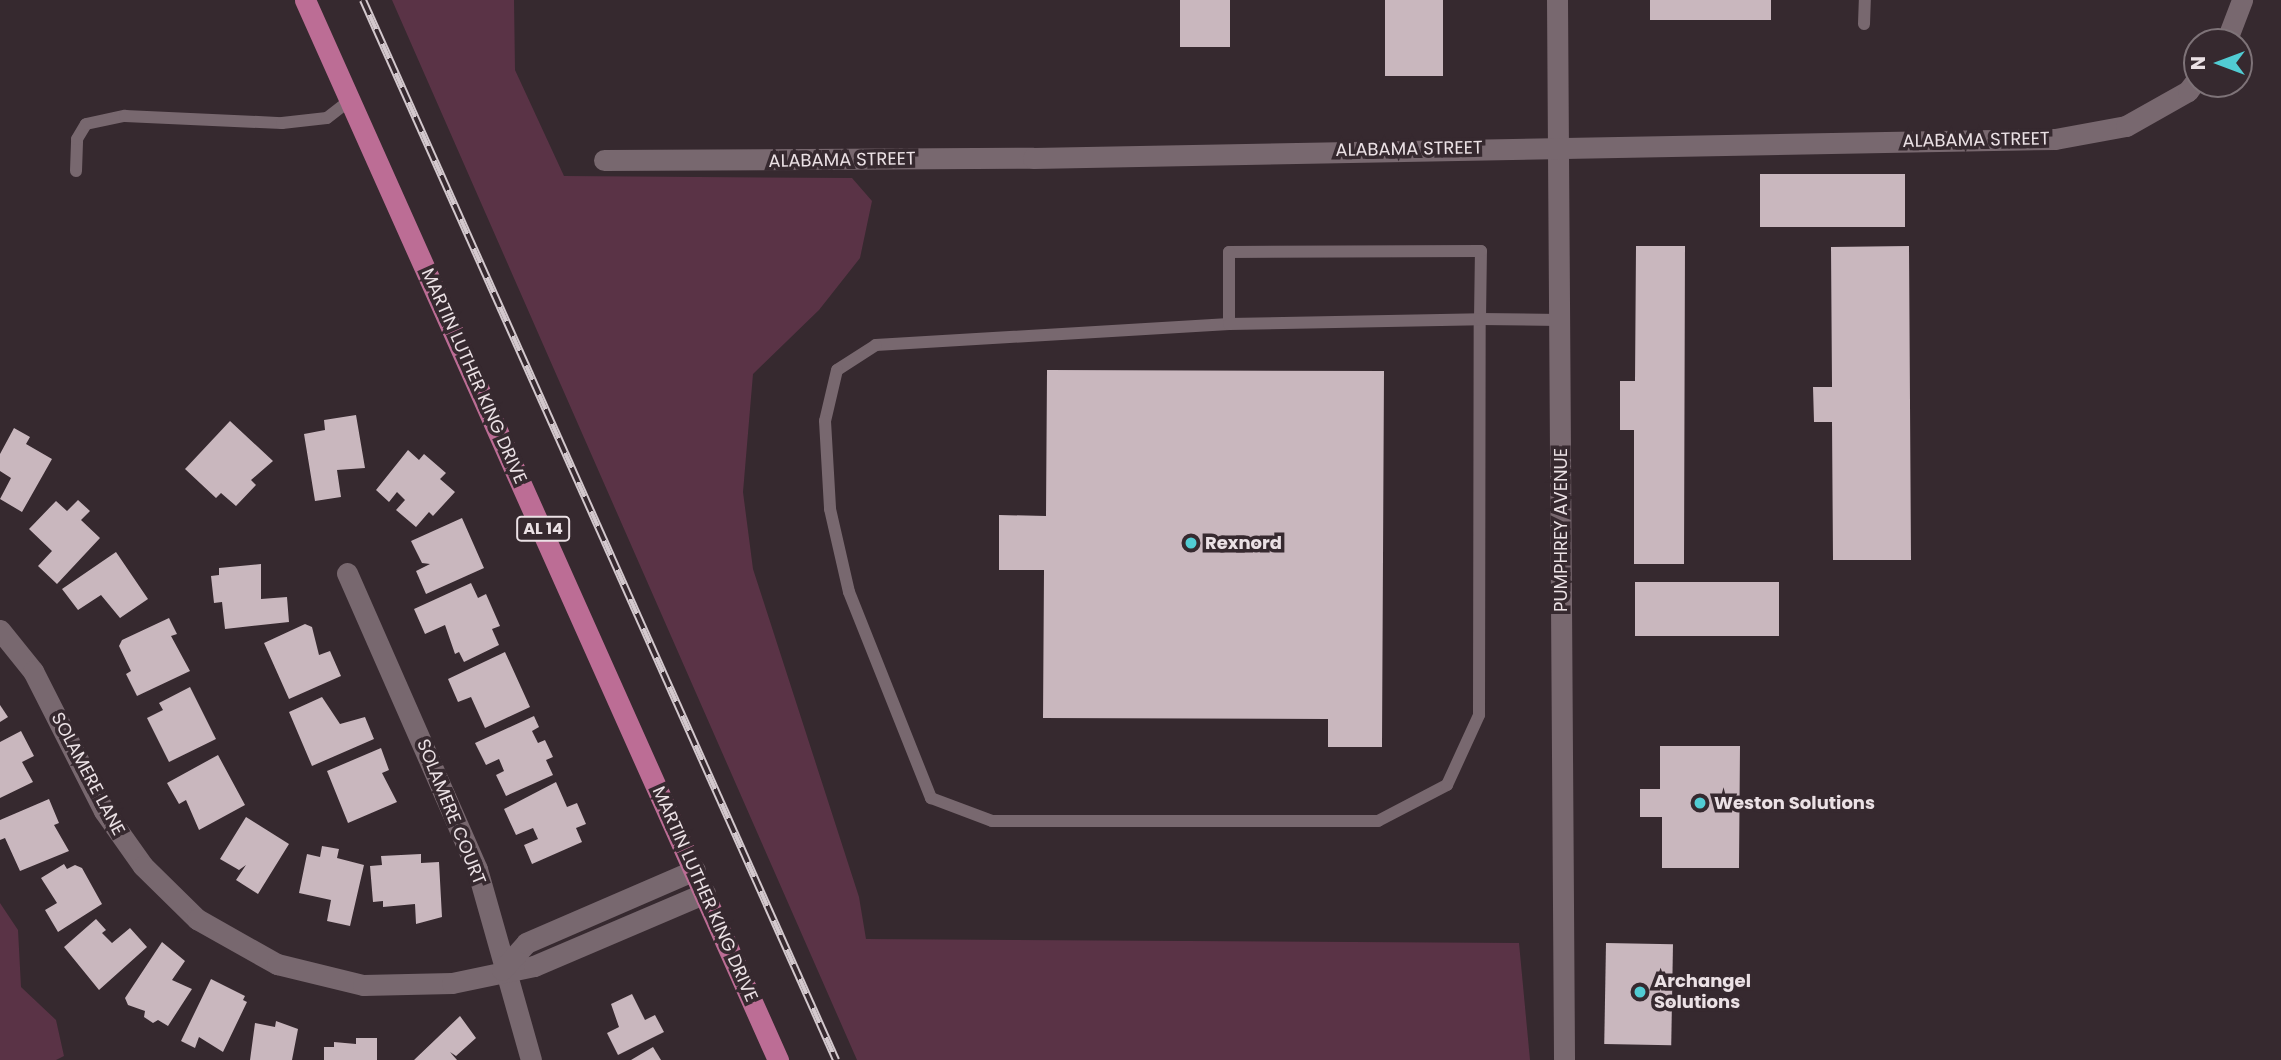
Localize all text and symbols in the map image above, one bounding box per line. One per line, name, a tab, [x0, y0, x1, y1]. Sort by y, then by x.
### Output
north arrow	[2183, 28, 2253, 98]
text: N	[2185, 56, 2212, 70]
street label: ALABAMA STREET	[1902, 128, 2050, 152]
street label: ALABAMA STREET	[1335, 137, 1483, 161]
street label: ALABAMA STREET	[768, 148, 916, 172]
street label: MARTIN LUTHER KING DRIVE	[417, 265, 531, 487]
street label: PUMPHREY AVENUE	[1550, 448, 1572, 612]
road number: AL 14	[515, 516, 571, 542]
place label: Rexnord	[1205, 532, 1282, 554]
marker: Rexnord	[1183, 535, 1199, 551]
street label: SOLAMERE LANE	[47, 709, 129, 839]
street label: SOLAMERE COURT	[412, 736, 490, 888]
street label: MARTIN LUTHER KING DRIVE	[648, 783, 762, 1005]
place label: Weston Solutions	[1714, 792, 1875, 814]
marker: Weston Solutions	[1692, 795, 1708, 811]
place label: Archangel Solutions	[1654, 971, 1751, 1014]
marker: Archangel Solutions	[1632, 984, 1648, 1000]

